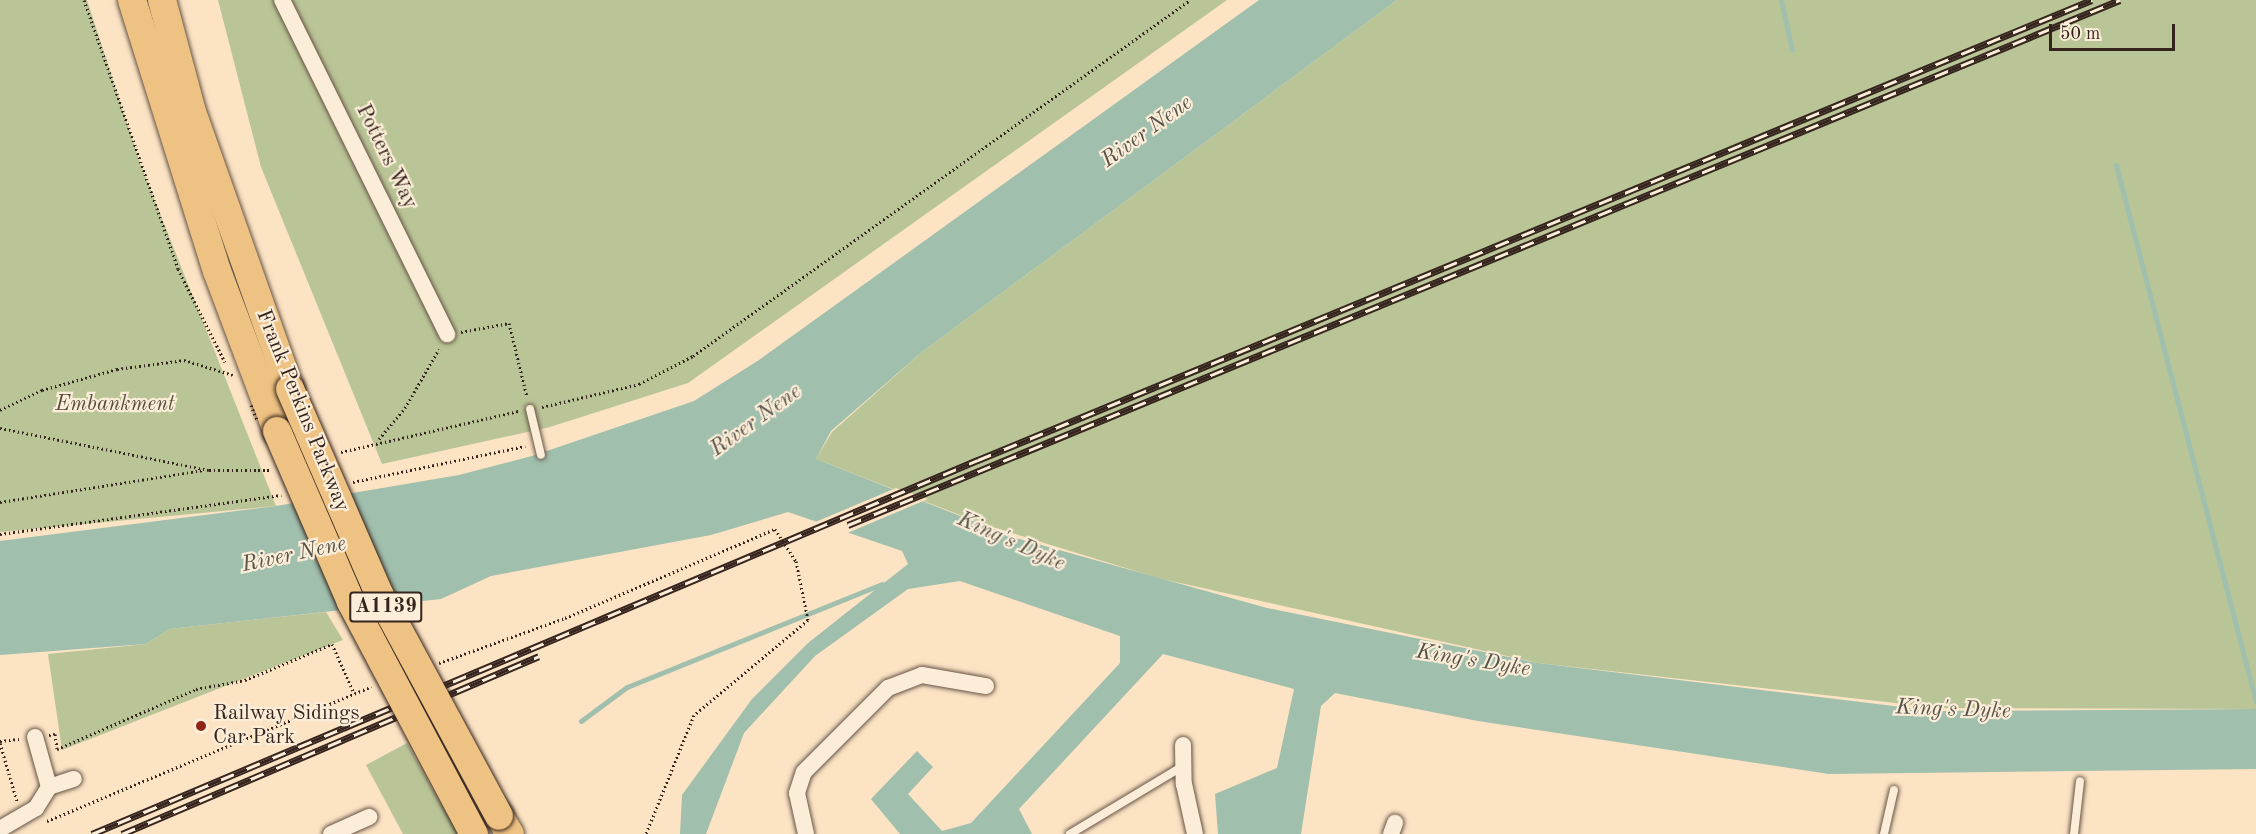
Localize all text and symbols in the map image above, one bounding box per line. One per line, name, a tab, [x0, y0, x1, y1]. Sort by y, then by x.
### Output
scale bar	[2052, 12, 2178, 50]
text: 50 m	[2060, 25, 2100, 43]
water label: River Nene	[1096, 90, 1198, 174]
street label: Potters Way	[350, 100, 422, 214]
street label: Frank Perkins Parkway	[250, 306, 354, 516]
water label: River Nene	[705, 379, 807, 463]
park label: Embankment	[55, 392, 175, 418]
water label: King's Dyke	[953, 506, 1069, 578]
water label: River Nene	[239, 531, 349, 579]
road number: A1139	[348, 590, 424, 624]
water label: King's Dyke	[1414, 639, 1532, 683]
water label: King's Dyke	[1895, 695, 2011, 725]
place label: Railway Sidings Car Park	[213, 701, 360, 751]
marker: Railway Sidings Car Park	[194, 719, 208, 733]

